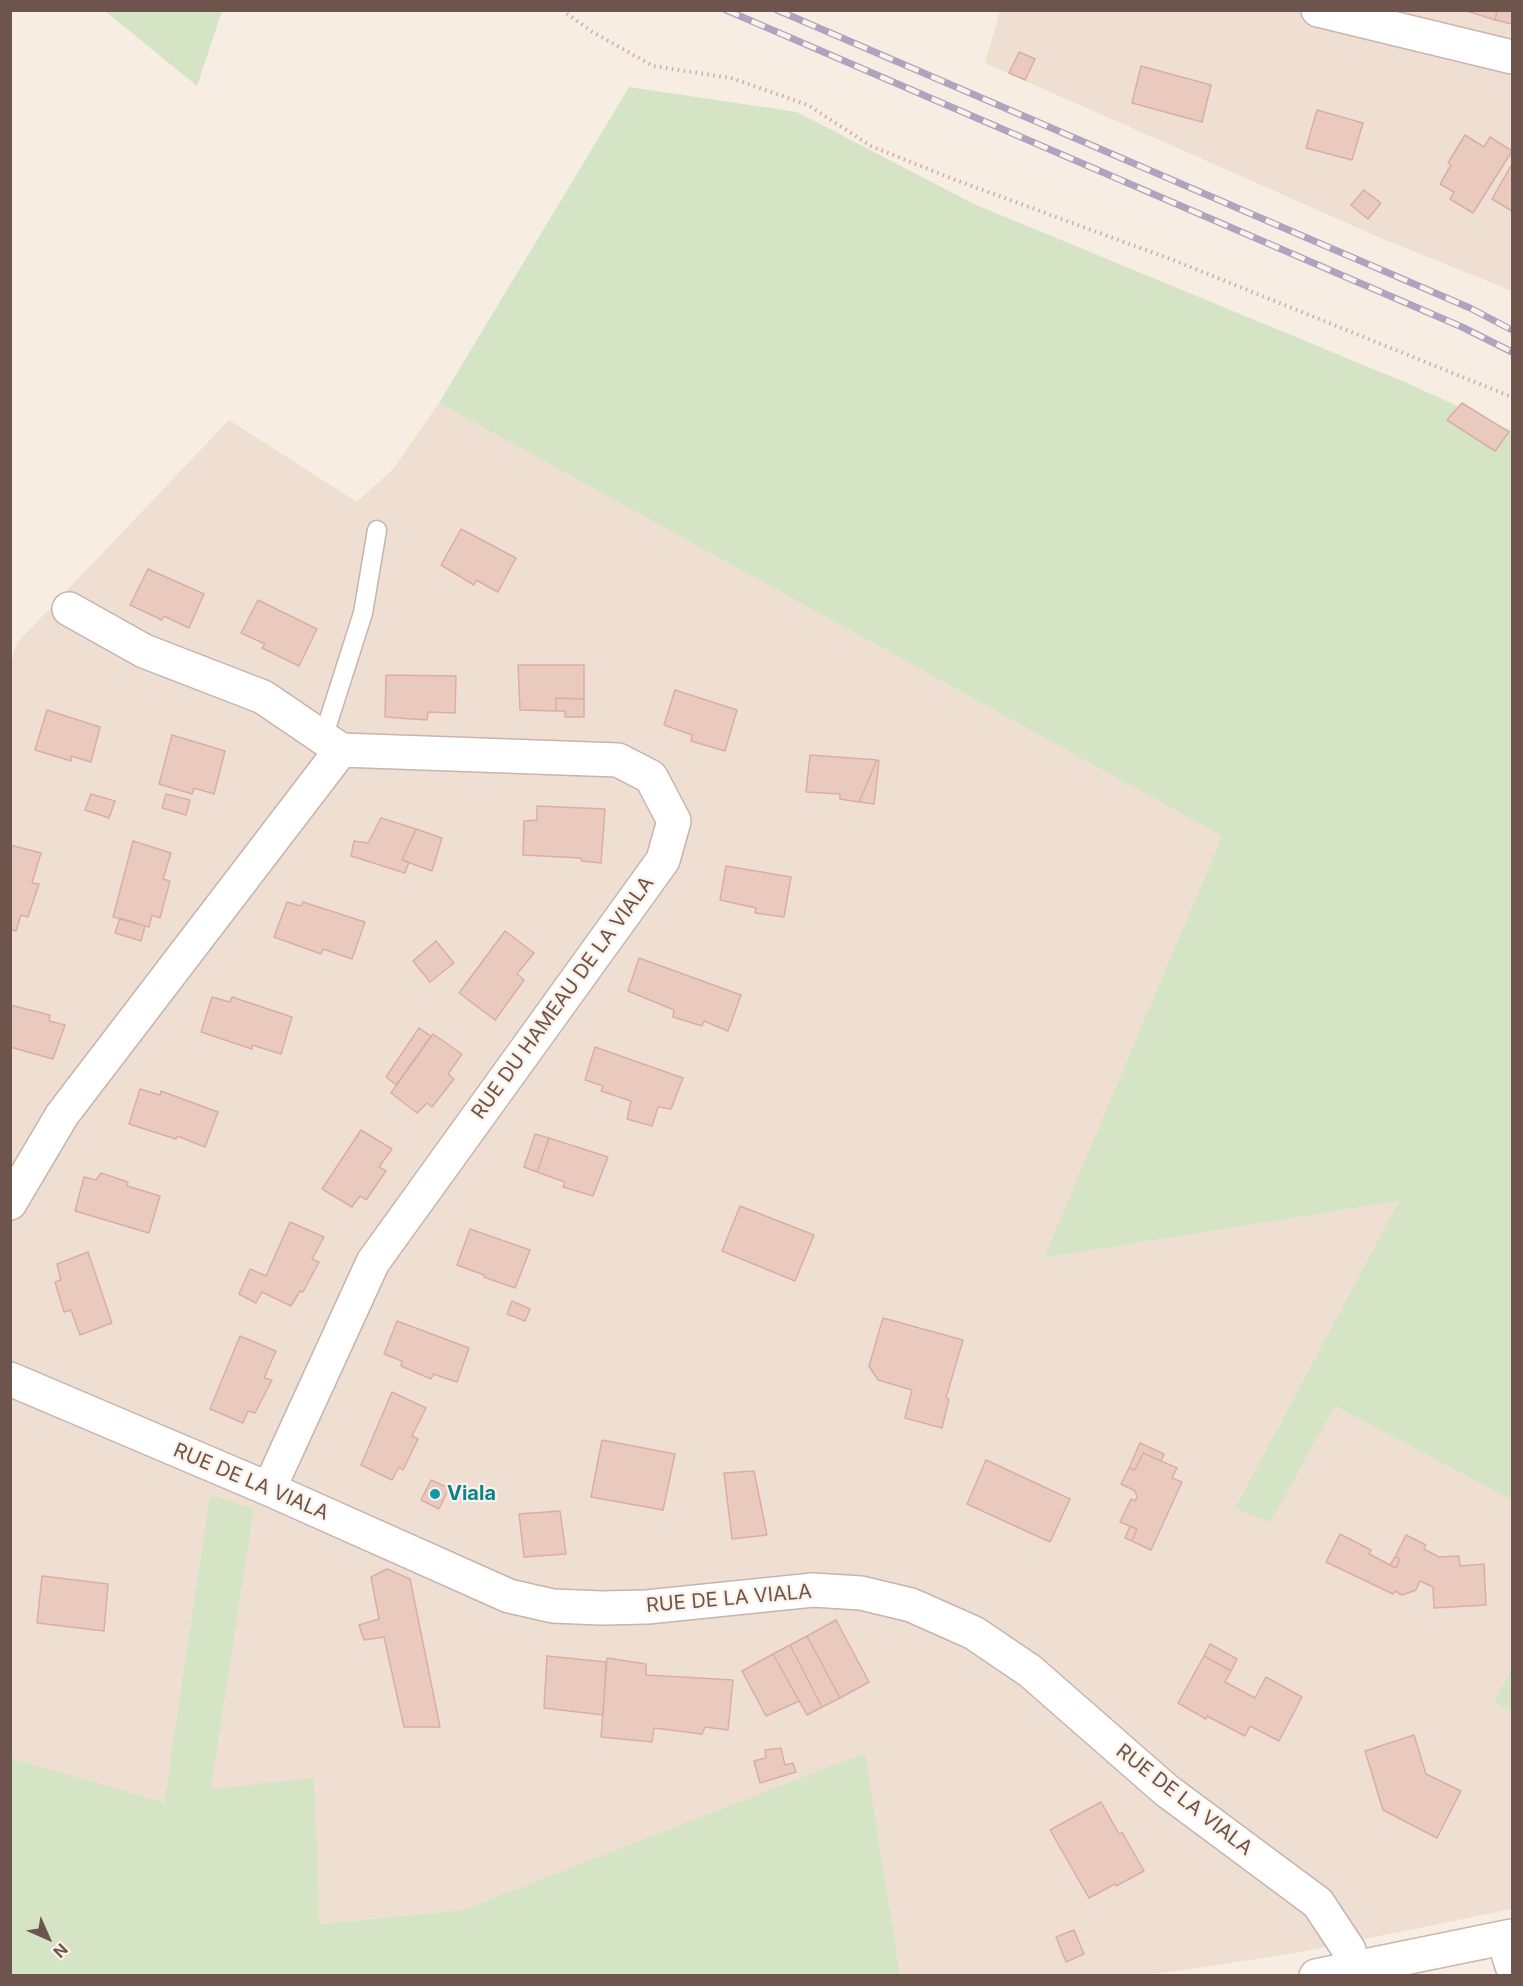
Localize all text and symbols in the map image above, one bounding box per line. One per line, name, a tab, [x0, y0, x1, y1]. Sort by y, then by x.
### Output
street label: RUE DU HAMEAU DE LA VIALA	[467, 872, 659, 1124]
street label: RUE DE LA VIALA	[170, 1438, 332, 1526]
place label: Viala	[447, 1482, 496, 1506]
marker: Viala	[428, 1487, 442, 1501]
street label: RUE DE LA VIALA	[645, 1580, 813, 1618]
street label: RUE DE LA VIALA	[1111, 1739, 1257, 1861]
north arrow	[18, 1908, 78, 1968]
text: N	[49, 1939, 72, 1962]

